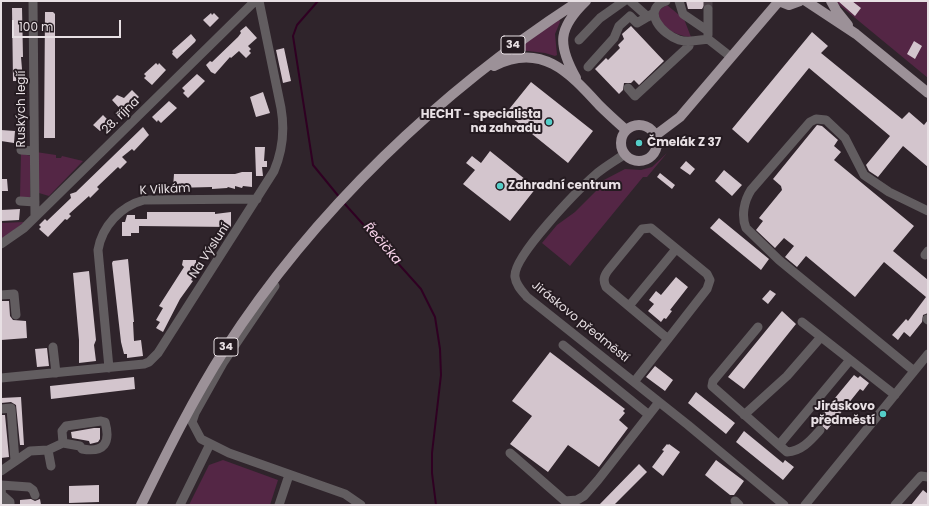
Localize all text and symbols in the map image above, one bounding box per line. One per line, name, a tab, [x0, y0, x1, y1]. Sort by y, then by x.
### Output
scale bar	[14, 12, 123, 38]
text: 100 m	[19, 18, 53, 35]
road number: 34	[501, 36, 525, 54]
street label: Ruských legií	[15, 71, 29, 147]
street label: 28. října	[99, 95, 143, 137]
place label: HECHT - specialista na zahradu	[421, 108, 541, 136]
marker: HECHT - specialista na zahradu	[544, 117, 554, 127]
place label: Čmelák Z 37	[647, 136, 721, 150]
marker: Čmelák Z 37	[634, 138, 644, 148]
place label: Zahradní centrum	[508, 179, 621, 193]
street label: K Vilkám	[139, 181, 191, 199]
marker: Zahradní centrum	[495, 181, 505, 191]
water label: Řečička	[360, 220, 404, 268]
street label: Na Výsluní	[187, 221, 233, 281]
street label: Jiráskovo předměstí	[528, 278, 632, 366]
road number: 34	[214, 338, 238, 356]
place label: Jiráskovo předměstí	[811, 400, 875, 428]
marker: Jiráskovo předměstí	[878, 409, 888, 419]

